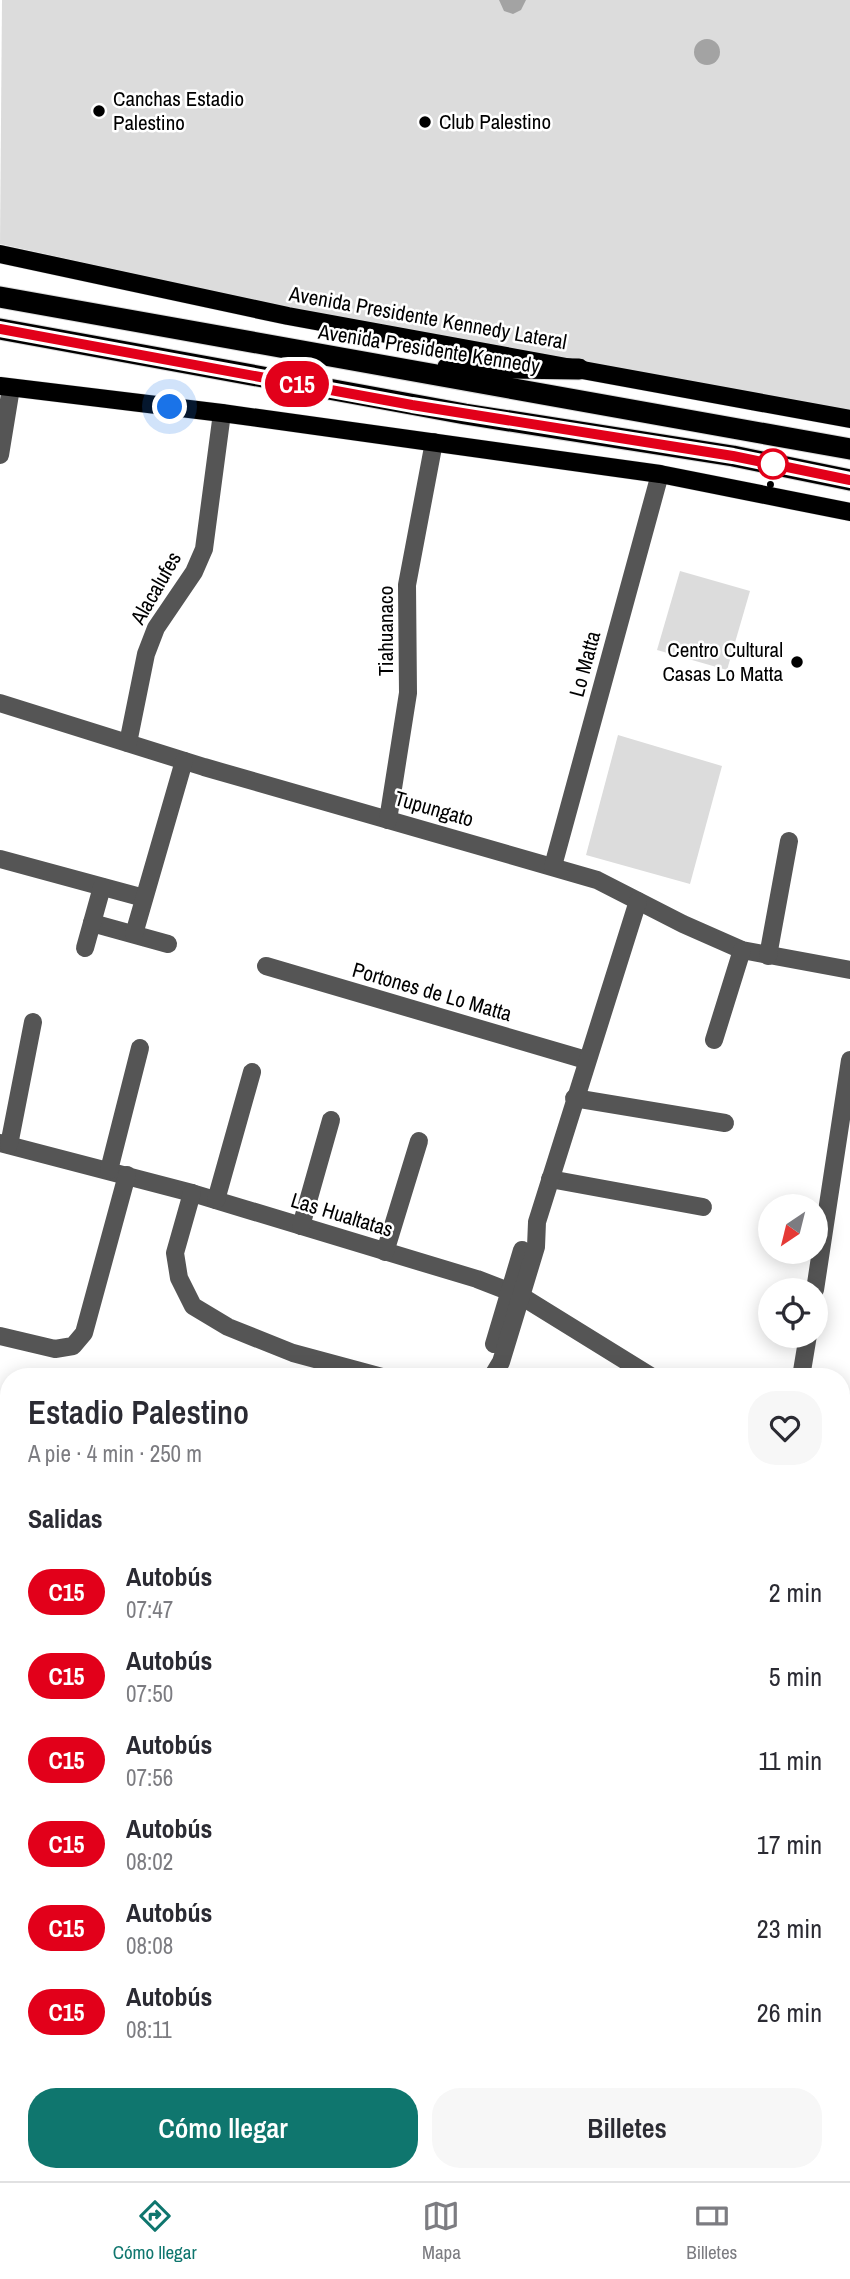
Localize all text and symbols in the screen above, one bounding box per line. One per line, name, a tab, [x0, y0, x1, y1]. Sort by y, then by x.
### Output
place label: Canchas Estadio Palestino	[113, 84, 244, 137]
marker: Canchas Estadio Palestino	[91, 103, 107, 119]
place label: Club Palestino	[439, 107, 551, 136]
marker: Club Palestino	[417, 114, 433, 130]
street label: Avenida Presidente Kennedy Lateral	[287, 281, 569, 355]
street label: Avenida Presidente Kennedy	[317, 319, 541, 379]
line badge: C15	[257, 361, 337, 407]
text: C15	[279, 368, 315, 400]
your location	[152, 389, 187, 424]
unlabelled marker	[758, 449, 788, 479]
street label: Alacalufes	[123, 546, 188, 630]
street label: Tiahuanaco	[371, 586, 400, 676]
street label: Lo Matta	[562, 627, 607, 700]
place label: Centro Cultural Casas Lo Matta	[662, 635, 783, 688]
marker: Centro Cultural Casas Lo Matta	[789, 654, 805, 670]
street label: Tupungato	[391, 783, 477, 834]
street label: Portones de Lo Matta	[349, 955, 516, 1028]
street label: Las Hualtatas	[288, 1185, 397, 1244]
north arrow	[758, 1194, 828, 1264]
map controls	[758, 1194, 828, 1348]
button: locate	[758, 1278, 828, 1348]
text: Estadio Palestino	[28, 1390, 249, 1434]
button: heart	[748, 1391, 822, 1465]
text: A pie · 4 min · 250 m	[28, 1438, 202, 1469]
text: Salidas	[28, 1501, 103, 1536]
text: Autobús	[126, 1559, 212, 1594]
text: 2 min	[769, 1575, 822, 1610]
text: C15	[48, 1576, 85, 1608]
text: 07:47	[126, 1594, 173, 1625]
text: Autobús	[126, 1643, 212, 1678]
text: 5 min	[769, 1659, 822, 1694]
text: C15	[48, 1660, 85, 1692]
text: 07:50	[126, 1678, 173, 1709]
text: Autobús	[126, 1727, 212, 1762]
text: 11 min	[758, 1743, 822, 1778]
text: C15	[48, 1744, 85, 1776]
text: 07:56	[126, 1762, 173, 1793]
text: Autobús	[126, 1811, 212, 1846]
text: 17 min	[757, 1827, 822, 1862]
text: C15	[48, 1828, 85, 1860]
text: 08:02	[126, 1846, 173, 1877]
text: Autobús	[126, 1895, 212, 1930]
text: 23 min	[757, 1911, 822, 1946]
text: C15	[48, 1912, 85, 1944]
text: 08:08	[126, 1930, 173, 1961]
text: Autobús	[126, 1979, 212, 2014]
text: 26 min	[757, 1995, 822, 2030]
text: C15	[48, 1996, 85, 2028]
text: 08:11	[126, 2014, 172, 2045]
button: Cómo llegar	[28, 2088, 418, 2168]
button: Billetes	[432, 2088, 822, 2168]
tab: Cómo llegar	[113, 2197, 197, 2265]
tab: Mapa	[422, 2197, 461, 2265]
tab: Billetes	[686, 2197, 737, 2265]

